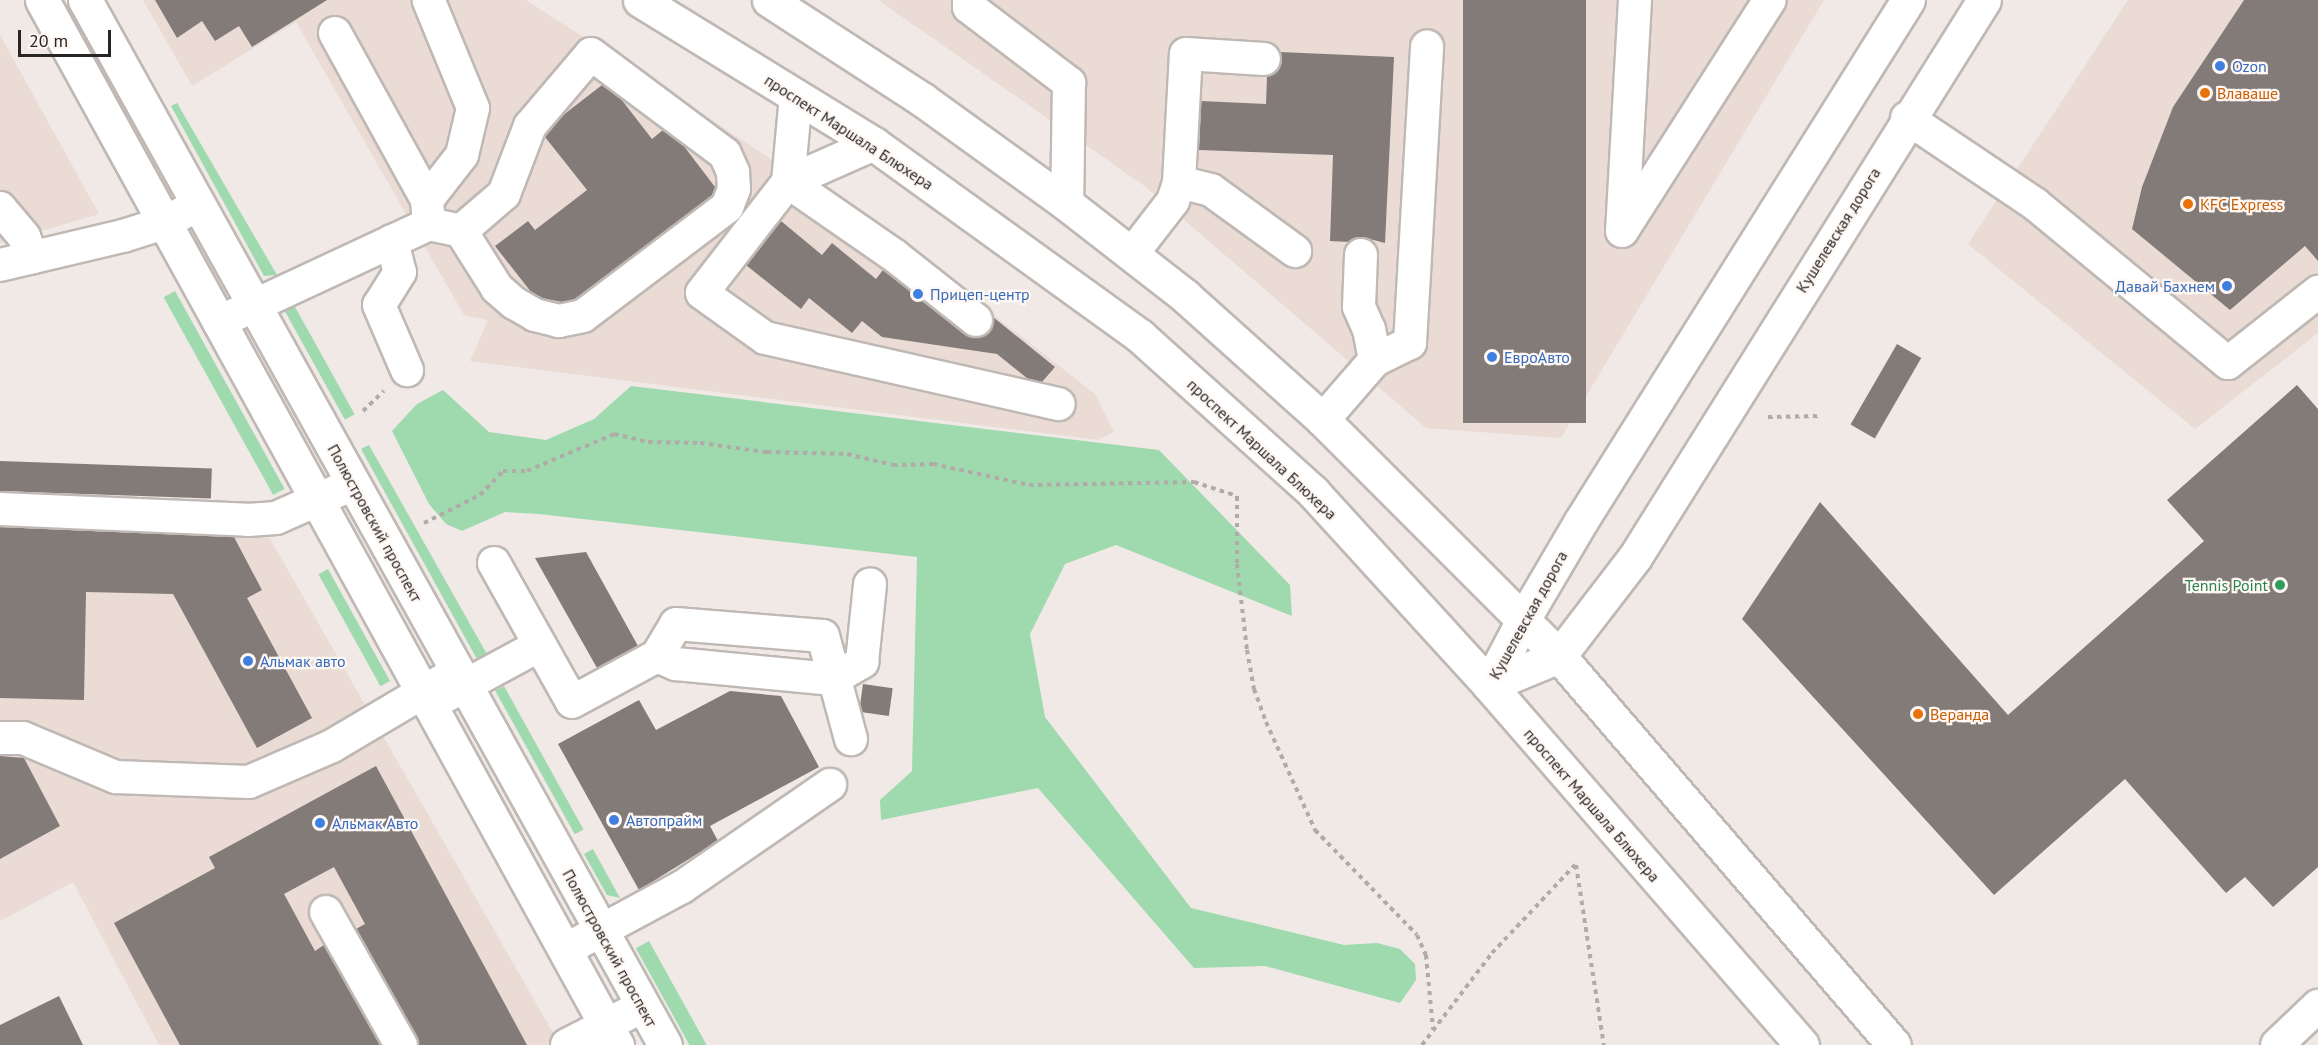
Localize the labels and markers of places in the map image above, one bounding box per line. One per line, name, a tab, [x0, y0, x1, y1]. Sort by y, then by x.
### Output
place label: Ozon	[2232, 56, 2267, 76]
marker: Ozon	[2213, 59, 2227, 73]
place label: Влаваше	[2217, 83, 2278, 103]
marker: Влаваше	[2198, 86, 2212, 100]
place label: KFC Express	[2200, 194, 2284, 214]
marker: KFC Express	[2181, 197, 2195, 211]
place label: Давай Бахнем	[2115, 276, 2215, 296]
marker: Давай Бахнем	[2220, 279, 2234, 293]
place label: Прицеп-центр	[930, 284, 1030, 304]
marker: Прицеп-центр	[911, 287, 925, 301]
place label: ЕвроАвто	[1504, 347, 1570, 367]
marker: ЕвроАвто	[1485, 350, 1499, 364]
place label: Tennis Point	[2185, 575, 2268, 595]
marker: Tennis Point	[2273, 578, 2287, 592]
place label: Альмак авто	[260, 651, 346, 671]
marker: Альмак авто	[241, 654, 255, 668]
place label: Веранда	[1930, 704, 1989, 724]
marker: Веранда	[1911, 707, 1925, 721]
place label: Автопрайм	[626, 810, 702, 830]
place label: Альмак Авто	[332, 813, 419, 833]
marker: Автопрайм	[607, 813, 621, 827]
marker: Альмак Авто	[313, 816, 327, 830]

